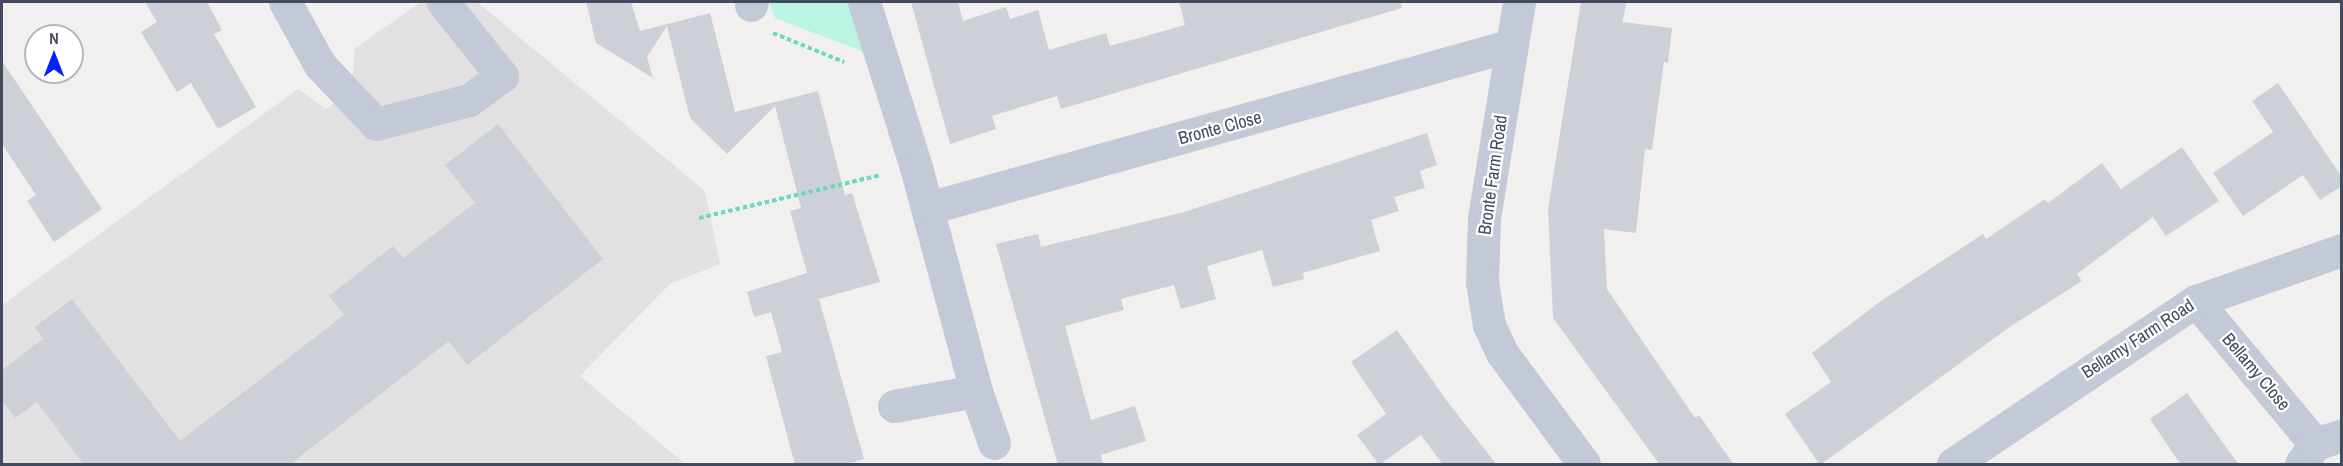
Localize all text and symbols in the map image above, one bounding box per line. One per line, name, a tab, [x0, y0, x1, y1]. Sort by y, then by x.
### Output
north arrow	[24, 24, 84, 84]
text: N	[49, 27, 59, 49]
street label: Bronte Close	[1176, 107, 1264, 149]
street label: Bronte Farm Road	[1474, 114, 1512, 236]
street label: Bellamy Farm Road	[2078, 295, 2198, 383]
street label: Bellamy Close	[2217, 329, 2295, 415]

